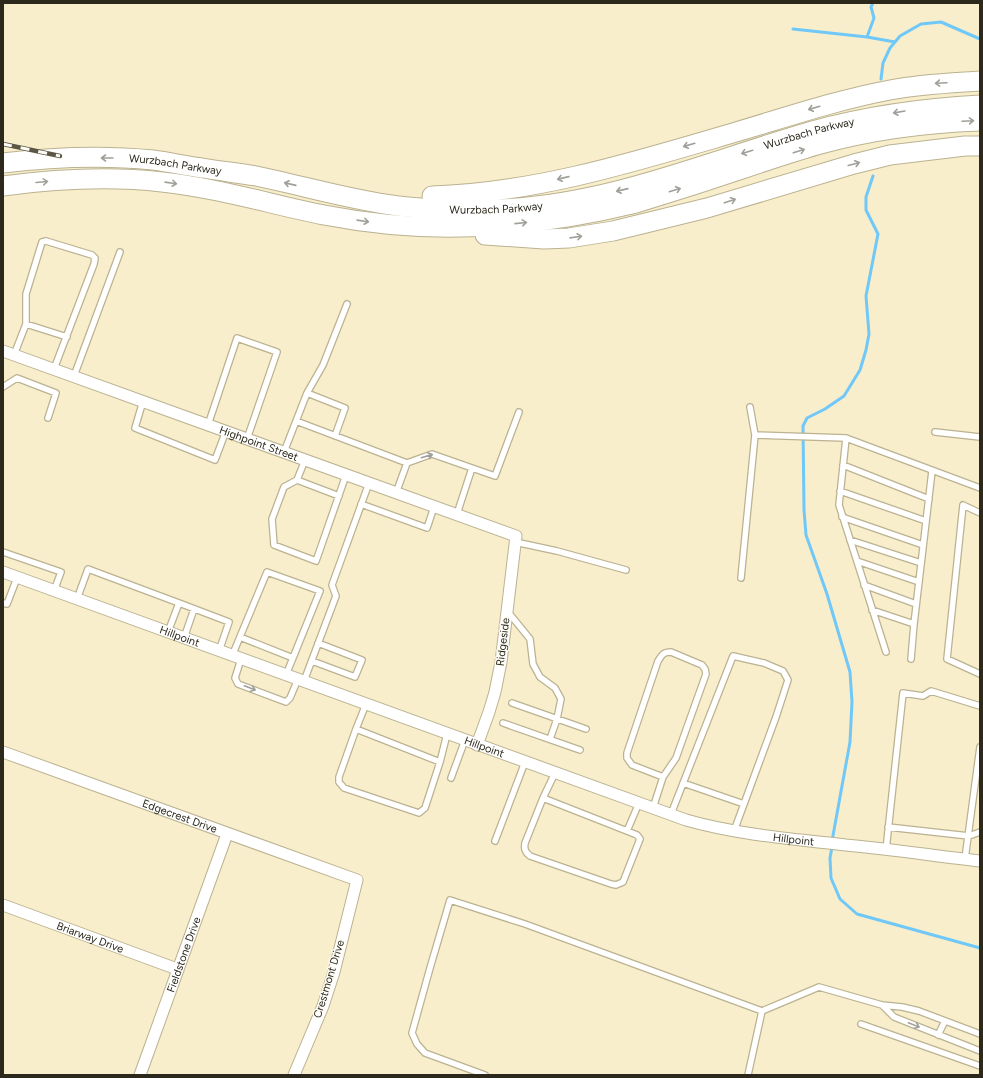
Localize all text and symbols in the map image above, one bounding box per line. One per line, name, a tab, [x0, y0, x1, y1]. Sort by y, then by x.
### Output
one-way arrow	[935, 80, 948, 87]
one-way arrow	[807, 105, 820, 112]
one-way arrow	[893, 109, 906, 117]
street label: Wurzbach Parkway	[762, 114, 856, 152]
one-way arrow	[961, 118, 974, 125]
one-way arrow	[683, 142, 696, 149]
one-way arrow	[793, 147, 806, 154]
one-way arrow	[740, 149, 753, 156]
street label: Wurzbach Parkway	[129, 152, 223, 177]
one-way arrow	[101, 154, 114, 162]
one-way arrow	[848, 159, 861, 167]
one-way arrow	[557, 175, 570, 183]
one-way arrow	[35, 178, 48, 185]
one-way arrow	[165, 179, 178, 187]
one-way arrow	[284, 179, 297, 187]
one-way arrow	[669, 186, 682, 193]
one-way arrow	[616, 187, 629, 195]
one-way arrow	[723, 197, 736, 204]
street label: Wurzbach Parkway	[449, 199, 544, 216]
one-way arrow	[356, 217, 369, 225]
one-way arrow	[514, 219, 527, 226]
one-way arrow	[569, 233, 582, 241]
street label: Highpoint Street	[218, 423, 300, 463]
one-way arrow	[420, 452, 433, 459]
street label: Ridgeside	[494, 617, 512, 667]
street label: Hillpoint	[158, 623, 201, 649]
one-way arrow	[243, 685, 255, 693]
street label: Hillpoint	[463, 734, 506, 760]
street label: Edgecrest Drive	[141, 796, 219, 835]
street label: Hillpoint	[772, 830, 815, 848]
street label: Fieldstone Drive	[164, 915, 203, 994]
street label: Briarway Drive	[55, 919, 126, 955]
street label: Crestmont Drive	[311, 938, 347, 1020]
one-way arrow	[908, 1022, 920, 1029]

